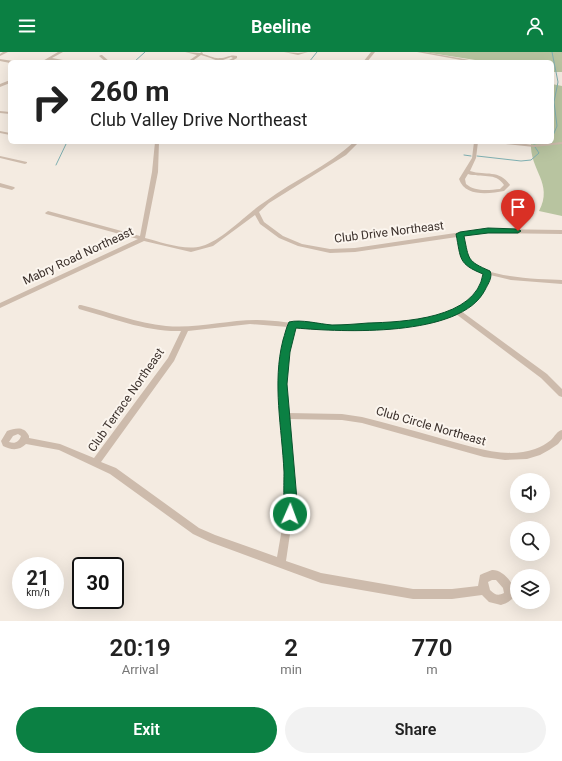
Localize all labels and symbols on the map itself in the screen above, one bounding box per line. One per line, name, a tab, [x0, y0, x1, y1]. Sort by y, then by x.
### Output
pin	[501, 190, 535, 231]
street label: Club Drive Northeast	[333, 218, 445, 246]
street label: Mabry Road Northeast	[20, 224, 136, 288]
street label: Club Terrace Northeast	[85, 345, 167, 454]
street label: Club Circle Northeast	[374, 404, 488, 448]
position arrow	[269, 493, 311, 535]
speed limit sign: 30	[72, 557, 124, 609]

